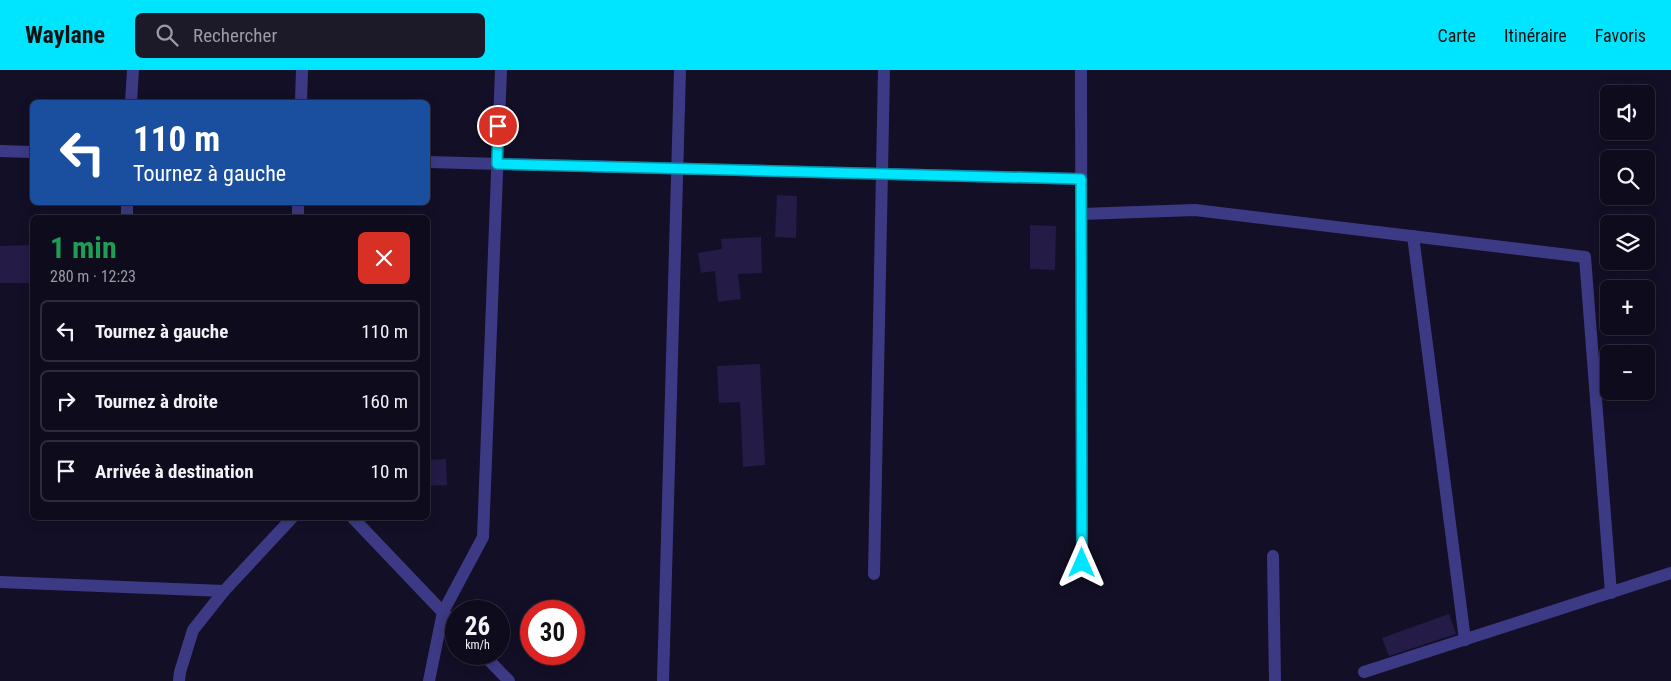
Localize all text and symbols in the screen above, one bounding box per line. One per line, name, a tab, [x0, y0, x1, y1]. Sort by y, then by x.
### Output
search box	[135, 13, 485, 58]
text: Waylane	[25, 21, 105, 49]
icon: search	[153, 21, 181, 49]
text: Rechercher	[193, 24, 277, 47]
text: Carte	[1437, 25, 1476, 46]
text: Itinéraire	[1504, 25, 1567, 46]
text: Favoris	[1595, 25, 1646, 46]
map controls	[1600, 85, 1655, 400]
button: sound	[1600, 85, 1655, 140]
pin	[477, 105, 519, 147]
icon: arrive	[484, 112, 512, 140]
text: 110 m	[133, 119, 220, 160]
icon: left	[50, 120, 115, 185]
button: search	[1600, 150, 1655, 205]
text: Tournez à gauche	[133, 161, 286, 186]
button: layers	[1600, 215, 1655, 270]
text: 1 min	[50, 230, 117, 265]
button: close	[358, 232, 410, 284]
text: 280 m · 12:23	[50, 267, 136, 286]
button: +	[1600, 280, 1655, 335]
icon: left	[52, 317, 80, 345]
text: Tournez à gauche	[95, 320, 228, 343]
text: 110 m	[361, 320, 408, 343]
button: −	[1600, 345, 1655, 400]
icon: right	[52, 387, 80, 415]
text: Tournez à droite	[95, 390, 218, 413]
text: 160 m	[361, 390, 408, 413]
icon: arrive	[52, 457, 80, 485]
text: Arrivée à destination	[95, 460, 254, 483]
text: 10 m	[371, 460, 408, 483]
position arrow	[1055, 536, 1107, 588]
speed limit sign: 30	[520, 600, 585, 665]
text: 26	[465, 612, 490, 641]
text: km/h	[465, 638, 490, 652]

